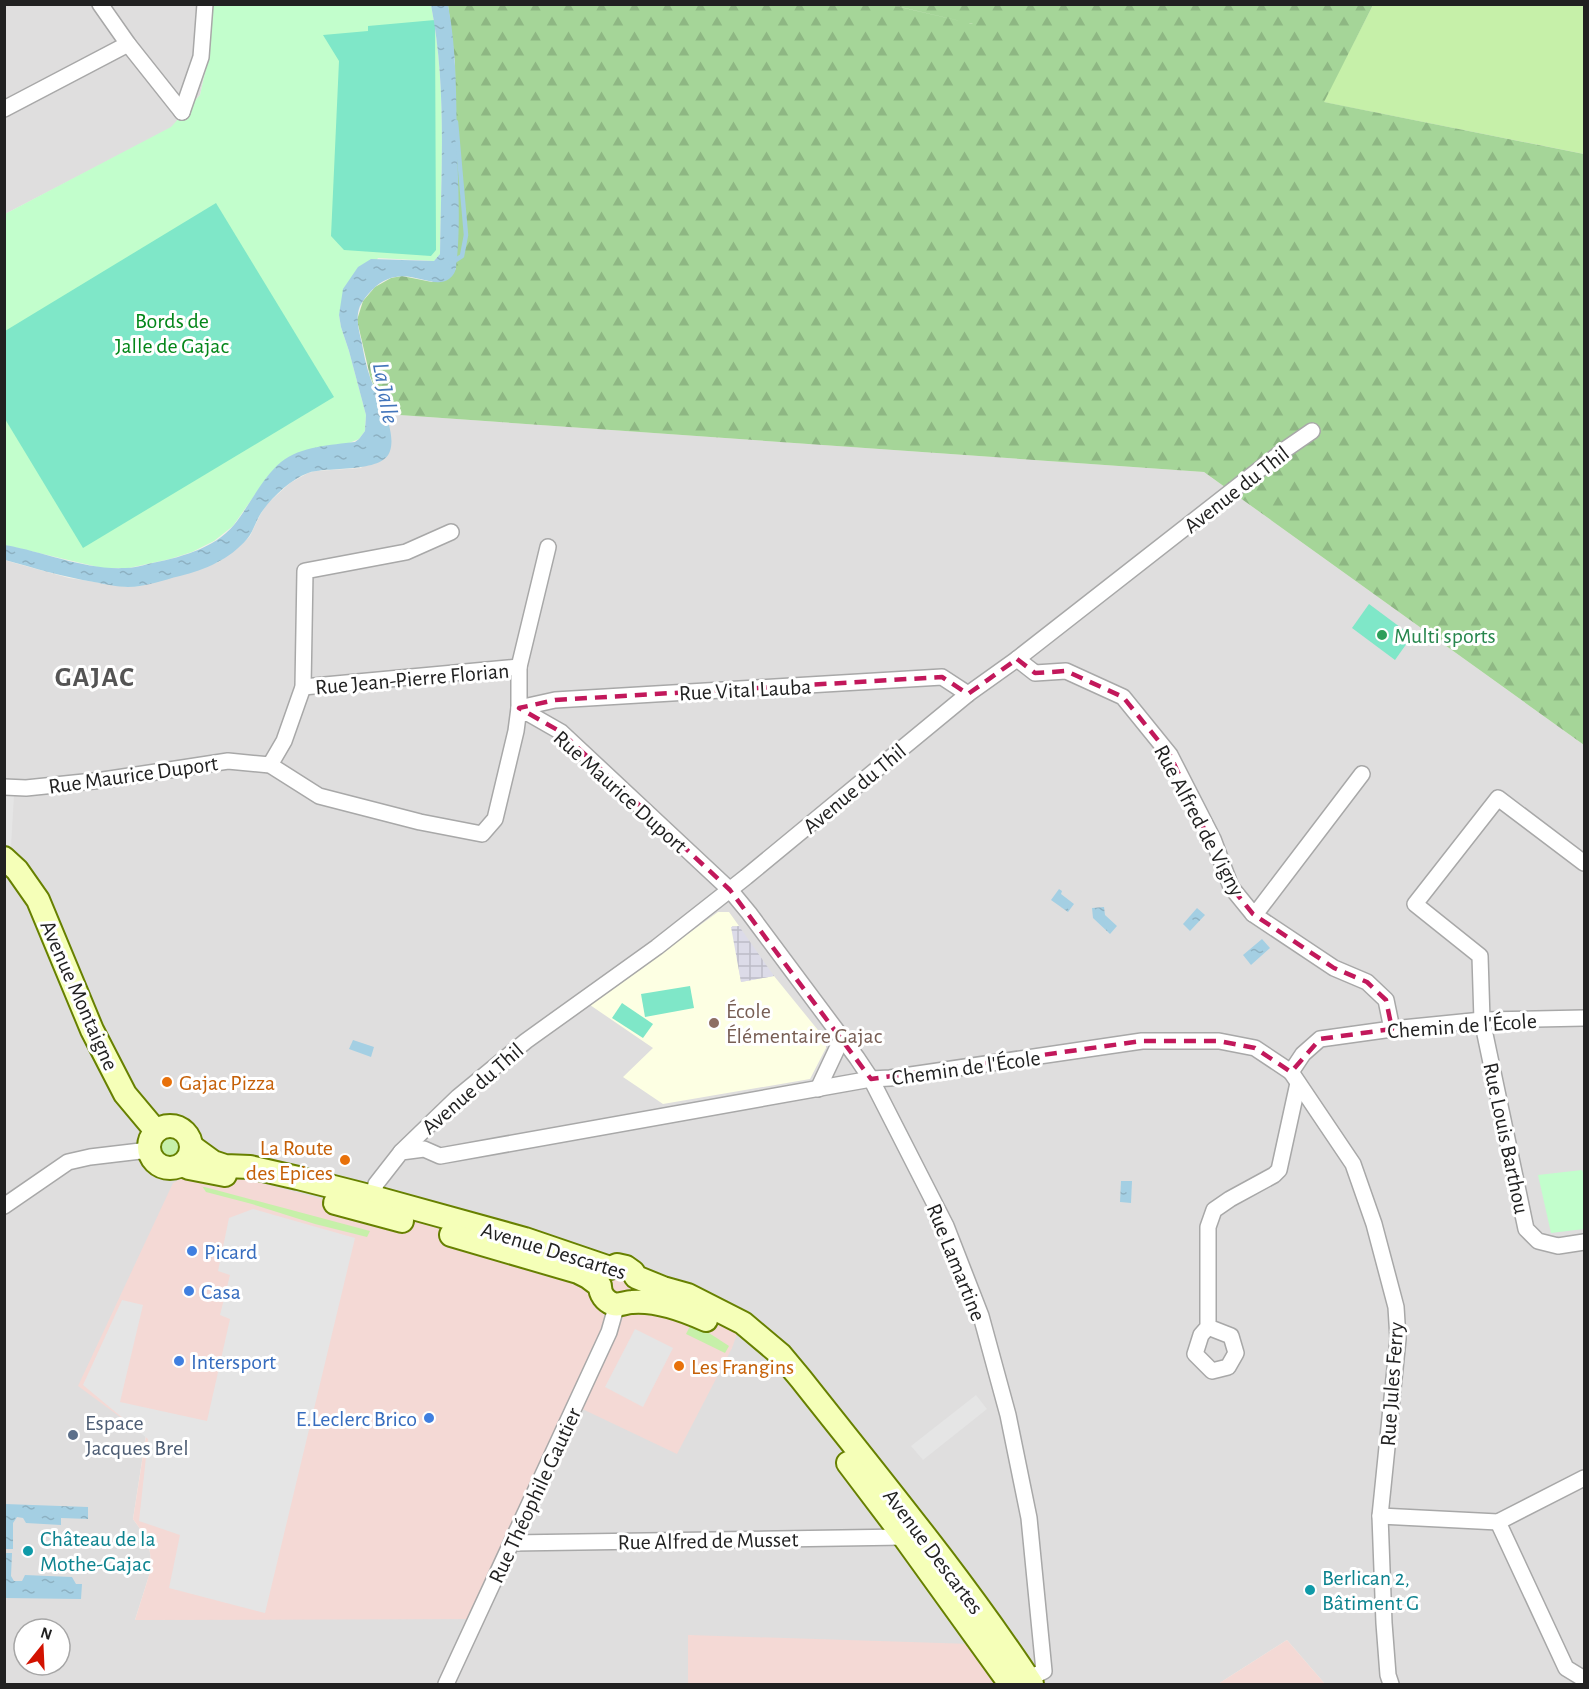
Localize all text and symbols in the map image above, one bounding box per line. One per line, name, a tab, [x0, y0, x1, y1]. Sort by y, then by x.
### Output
park label: Bords de Jalle de Gajac	[115, 310, 229, 357]
water label: La Jalle	[368, 361, 402, 426]
street label: Avenue du Thil	[1180, 442, 1293, 537]
place label: Multi sports	[1394, 625, 1496, 647]
marker: Multi sports	[1375, 628, 1389, 642]
street label: Rue Jean-Pierre Florian	[314, 660, 510, 698]
district label: GAJAC	[55, 664, 135, 692]
street label: Rue Vital Lauba	[678, 676, 812, 704]
street label: Rue Maurice Duport	[549, 726, 691, 857]
street label: Avenue du Thil	[799, 740, 910, 838]
street label: Rue Alfred de Vigny	[1150, 741, 1248, 900]
street label: Rue Maurice Duport	[47, 752, 219, 798]
street label: Avenue Montaigne	[36, 917, 122, 1074]
place label: École Élémentaire Gajac	[726, 999, 883, 1047]
street label: Chemin de l'École	[1386, 1009, 1538, 1042]
marker: École Élémentaire Gajac	[707, 1016, 721, 1030]
street label: Avenue du Thil	[418, 1039, 528, 1139]
street label: Chemin de l'École	[890, 1046, 1042, 1089]
street label: Rue Louis Barthou	[1479, 1061, 1533, 1216]
place label: Gajac Pizza	[179, 1072, 275, 1094]
marker: Gajac Pizza	[160, 1075, 174, 1089]
place label: La Route des Epices	[246, 1137, 333, 1184]
marker: La Route des Epices	[338, 1153, 352, 1167]
street label: Rue Lamartine	[923, 1201, 990, 1324]
street label: Avenue Descartes	[479, 1218, 629, 1283]
place label: Picard	[204, 1241, 257, 1263]
marker: Picard	[185, 1244, 199, 1258]
place label: Casa	[201, 1281, 241, 1303]
marker: Casa	[182, 1284, 196, 1298]
street label: Rue Jules Ferry	[1377, 1321, 1407, 1447]
place label: Intersport	[191, 1351, 276, 1373]
marker: Intersport	[172, 1354, 186, 1368]
place label: Les Frangins	[691, 1356, 794, 1378]
marker: Les Frangins	[672, 1359, 686, 1373]
street label: Rue Théophile Gautier	[485, 1404, 585, 1587]
place label: E.Leclerc Brico	[296, 1408, 417, 1430]
marker: E.Leclerc Brico	[422, 1411, 436, 1425]
place label: Espace Jacques Brel	[85, 1412, 189, 1459]
marker: Espace Jacques Brel	[66, 1428, 80, 1442]
street label: Avenue Descartes	[879, 1485, 987, 1618]
place label: Château de la Mothe-Gajac	[40, 1528, 156, 1575]
street label: Rue Alfred de Musset	[618, 1528, 798, 1554]
marker: Château de la Mothe-Gajac	[21, 1544, 35, 1558]
place label: Berlican 2, Bâtiment G	[1322, 1567, 1419, 1614]
marker: Berlican 2, Bâtiment G	[1303, 1583, 1317, 1597]
north arrow	[12, 1617, 72, 1677]
text: N	[39, 1624, 54, 1643]

